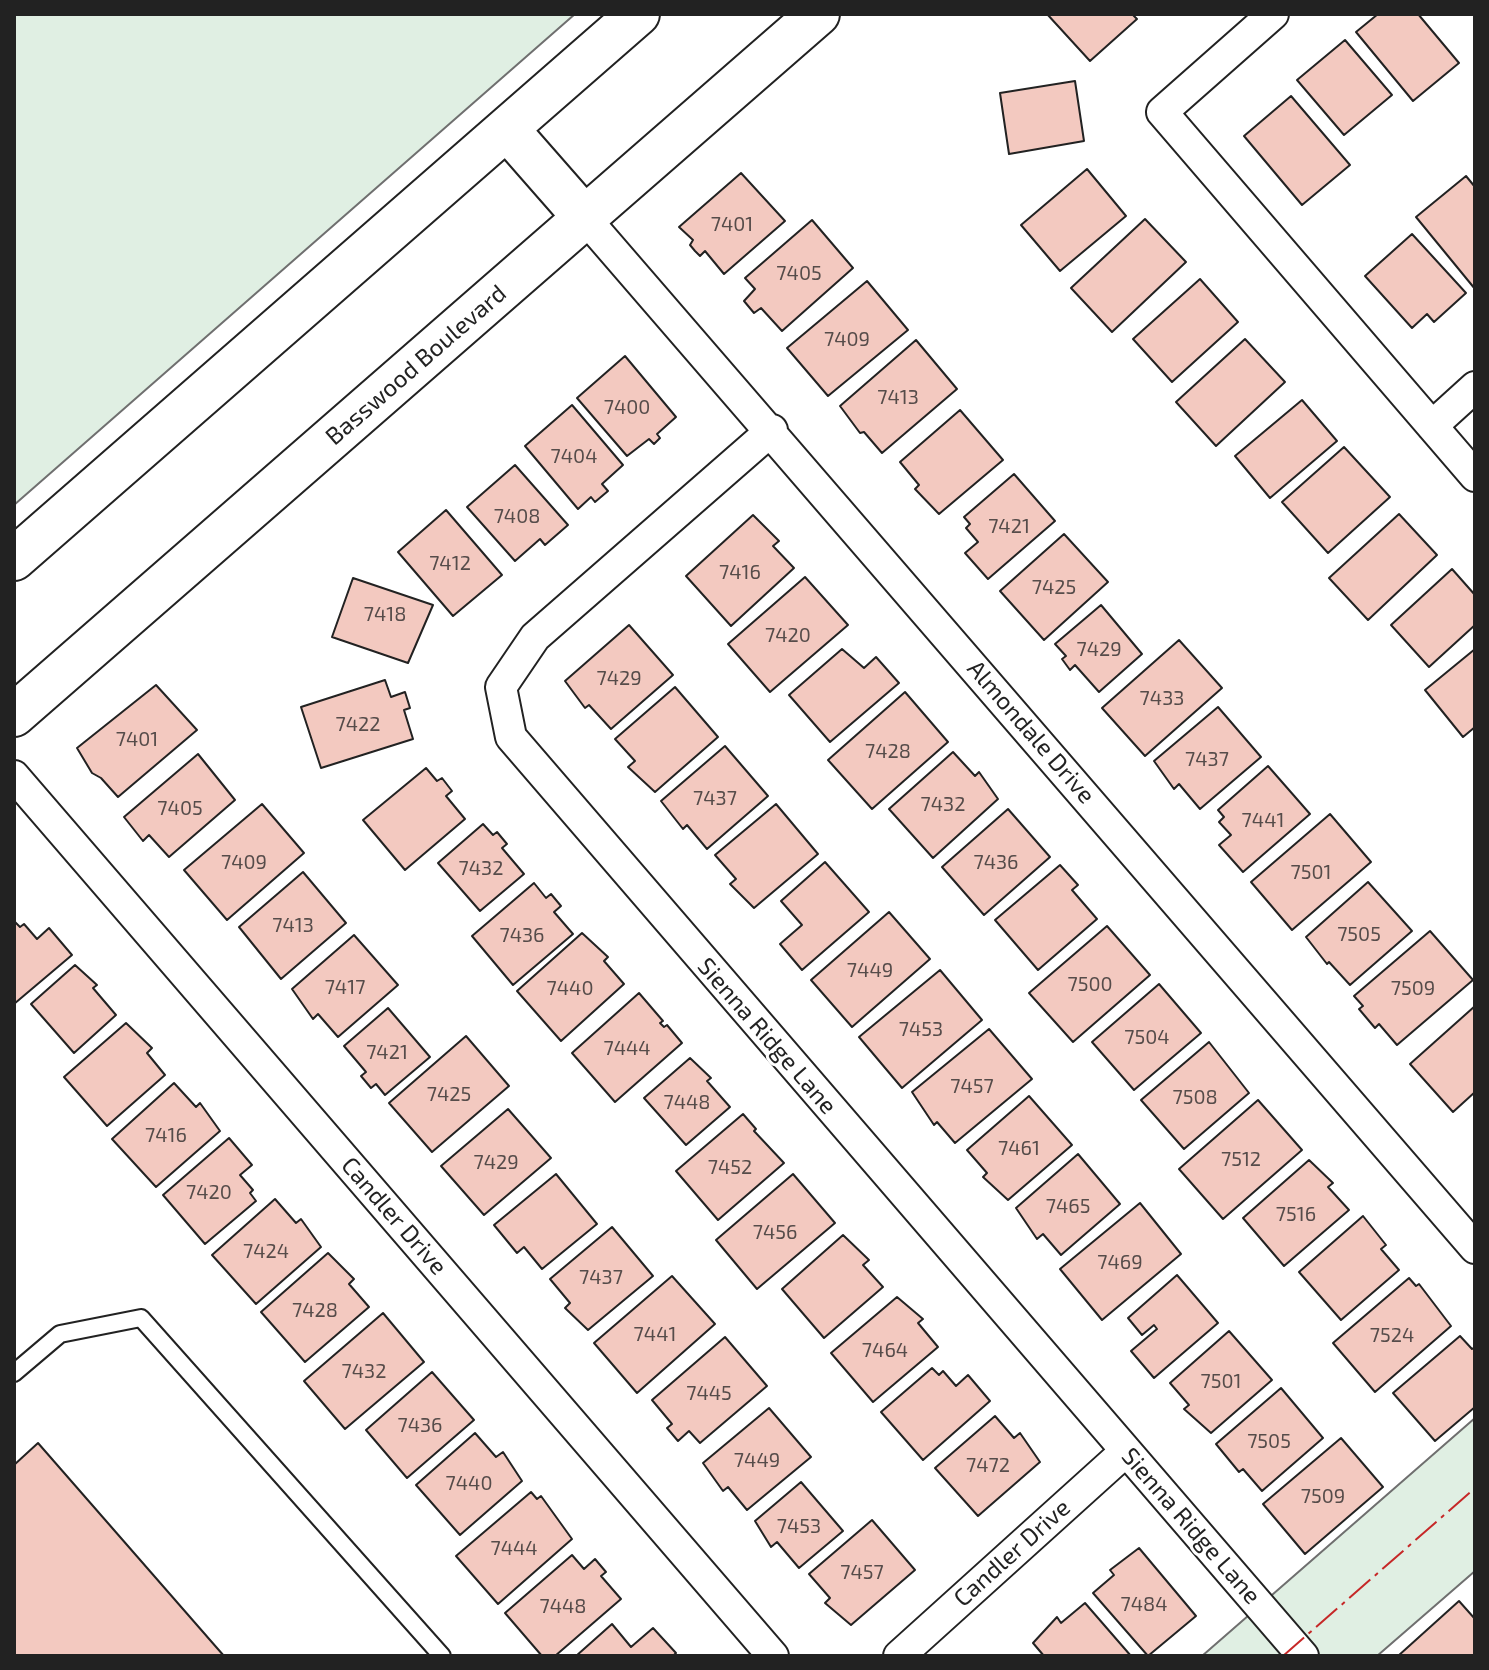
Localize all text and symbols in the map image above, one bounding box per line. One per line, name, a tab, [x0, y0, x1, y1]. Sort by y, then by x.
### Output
house number: 7401	[711, 212, 753, 236]
house number: 7405	[776, 261, 822, 285]
street label: Basswood Boulevard	[320, 279, 512, 451]
house number: 7409	[824, 327, 870, 351]
house number: 7413	[877, 385, 919, 409]
house number: 7400	[604, 395, 650, 419]
house number: 7404	[551, 444, 597, 468]
house number: 7408	[494, 504, 540, 528]
house number: 7421	[988, 514, 1030, 538]
house number: 7412	[429, 551, 471, 575]
house number: 7416	[719, 560, 761, 584]
house number: 7425	[1032, 575, 1076, 599]
house number: 7418	[364, 602, 406, 626]
house number: 7420	[765, 623, 811, 647]
house number: 7429	[1076, 637, 1122, 661]
street label: Almondale Drive	[961, 655, 1101, 809]
house number: 7429	[596, 666, 642, 690]
house number: 7433	[1140, 686, 1184, 710]
house number: 7422	[335, 712, 381, 736]
house number: 7401	[116, 727, 158, 751]
house number: 7428	[865, 739, 911, 763]
house number: 7437	[1185, 747, 1229, 771]
house number: 7437	[693, 786, 737, 810]
house number: 7432	[921, 792, 965, 816]
house number: 7405	[157, 796, 203, 820]
house number: 7441	[1242, 808, 1284, 832]
house number: 7409	[221, 850, 267, 874]
house number: 7436	[973, 850, 1019, 874]
house number: 7432	[459, 856, 503, 880]
house number: 7501	[1291, 860, 1331, 884]
house number: 7413	[272, 913, 314, 937]
house number: 7505	[1337, 922, 1381, 946]
house number: 7436	[499, 923, 545, 947]
street label: Sienna Ridge Lane	[691, 952, 843, 1120]
house number: 7449	[847, 958, 893, 982]
house number: 7500	[1067, 972, 1113, 996]
house number: 7417	[325, 975, 365, 999]
house number: 7440	[547, 976, 593, 1000]
house number: 7509	[1391, 976, 1435, 1000]
house number: 7453	[899, 1017, 943, 1041]
house number: 7504	[1124, 1025, 1170, 1049]
house number: 7444	[603, 1036, 651, 1060]
house number: 7421	[366, 1040, 408, 1064]
house number: 7457	[950, 1074, 994, 1098]
house number: 7425	[427, 1082, 471, 1106]
house number: 7508	[1172, 1085, 1218, 1109]
house number: 7448	[664, 1090, 710, 1114]
house number: 7416	[145, 1123, 187, 1147]
house number: 7461	[998, 1136, 1040, 1160]
house number: 7512	[1221, 1147, 1261, 1171]
house number: 7429	[473, 1150, 519, 1174]
street label: Candler Drive	[335, 1151, 453, 1281]
house number: 7452	[708, 1155, 752, 1179]
house number: 7420	[186, 1180, 232, 1204]
house number: 7465	[1046, 1194, 1090, 1218]
house number: 7516	[1276, 1202, 1316, 1226]
house number: 7456	[753, 1220, 797, 1244]
house number: 7424	[243, 1239, 289, 1263]
house number: 7469	[1097, 1250, 1143, 1274]
house number: 7437	[579, 1265, 623, 1289]
house number: 7428	[292, 1298, 338, 1322]
house number: 7441	[634, 1322, 676, 1346]
house number: 7524	[1370, 1323, 1414, 1347]
house number: 7464	[862, 1338, 908, 1362]
house number: 7432	[342, 1359, 386, 1383]
house number: 7501	[1201, 1369, 1241, 1393]
house number: 7445	[686, 1381, 732, 1405]
house number: 7436	[397, 1413, 443, 1437]
house number: 7505	[1247, 1429, 1291, 1453]
street label: Sienna Ridge Lane	[1115, 1442, 1267, 1610]
house number: 7449	[734, 1448, 780, 1472]
house number: 7472	[966, 1453, 1010, 1477]
house number: 7440	[446, 1471, 492, 1495]
house number: 7509	[1301, 1484, 1345, 1508]
street label: Candler Drive	[948, 1493, 1076, 1613]
house number: 7453	[777, 1514, 821, 1538]
house number: 7444	[490, 1536, 538, 1560]
house number: 7457	[840, 1560, 884, 1584]
house number: 7484	[1121, 1592, 1167, 1616]
house number: 7448	[540, 1594, 586, 1618]

